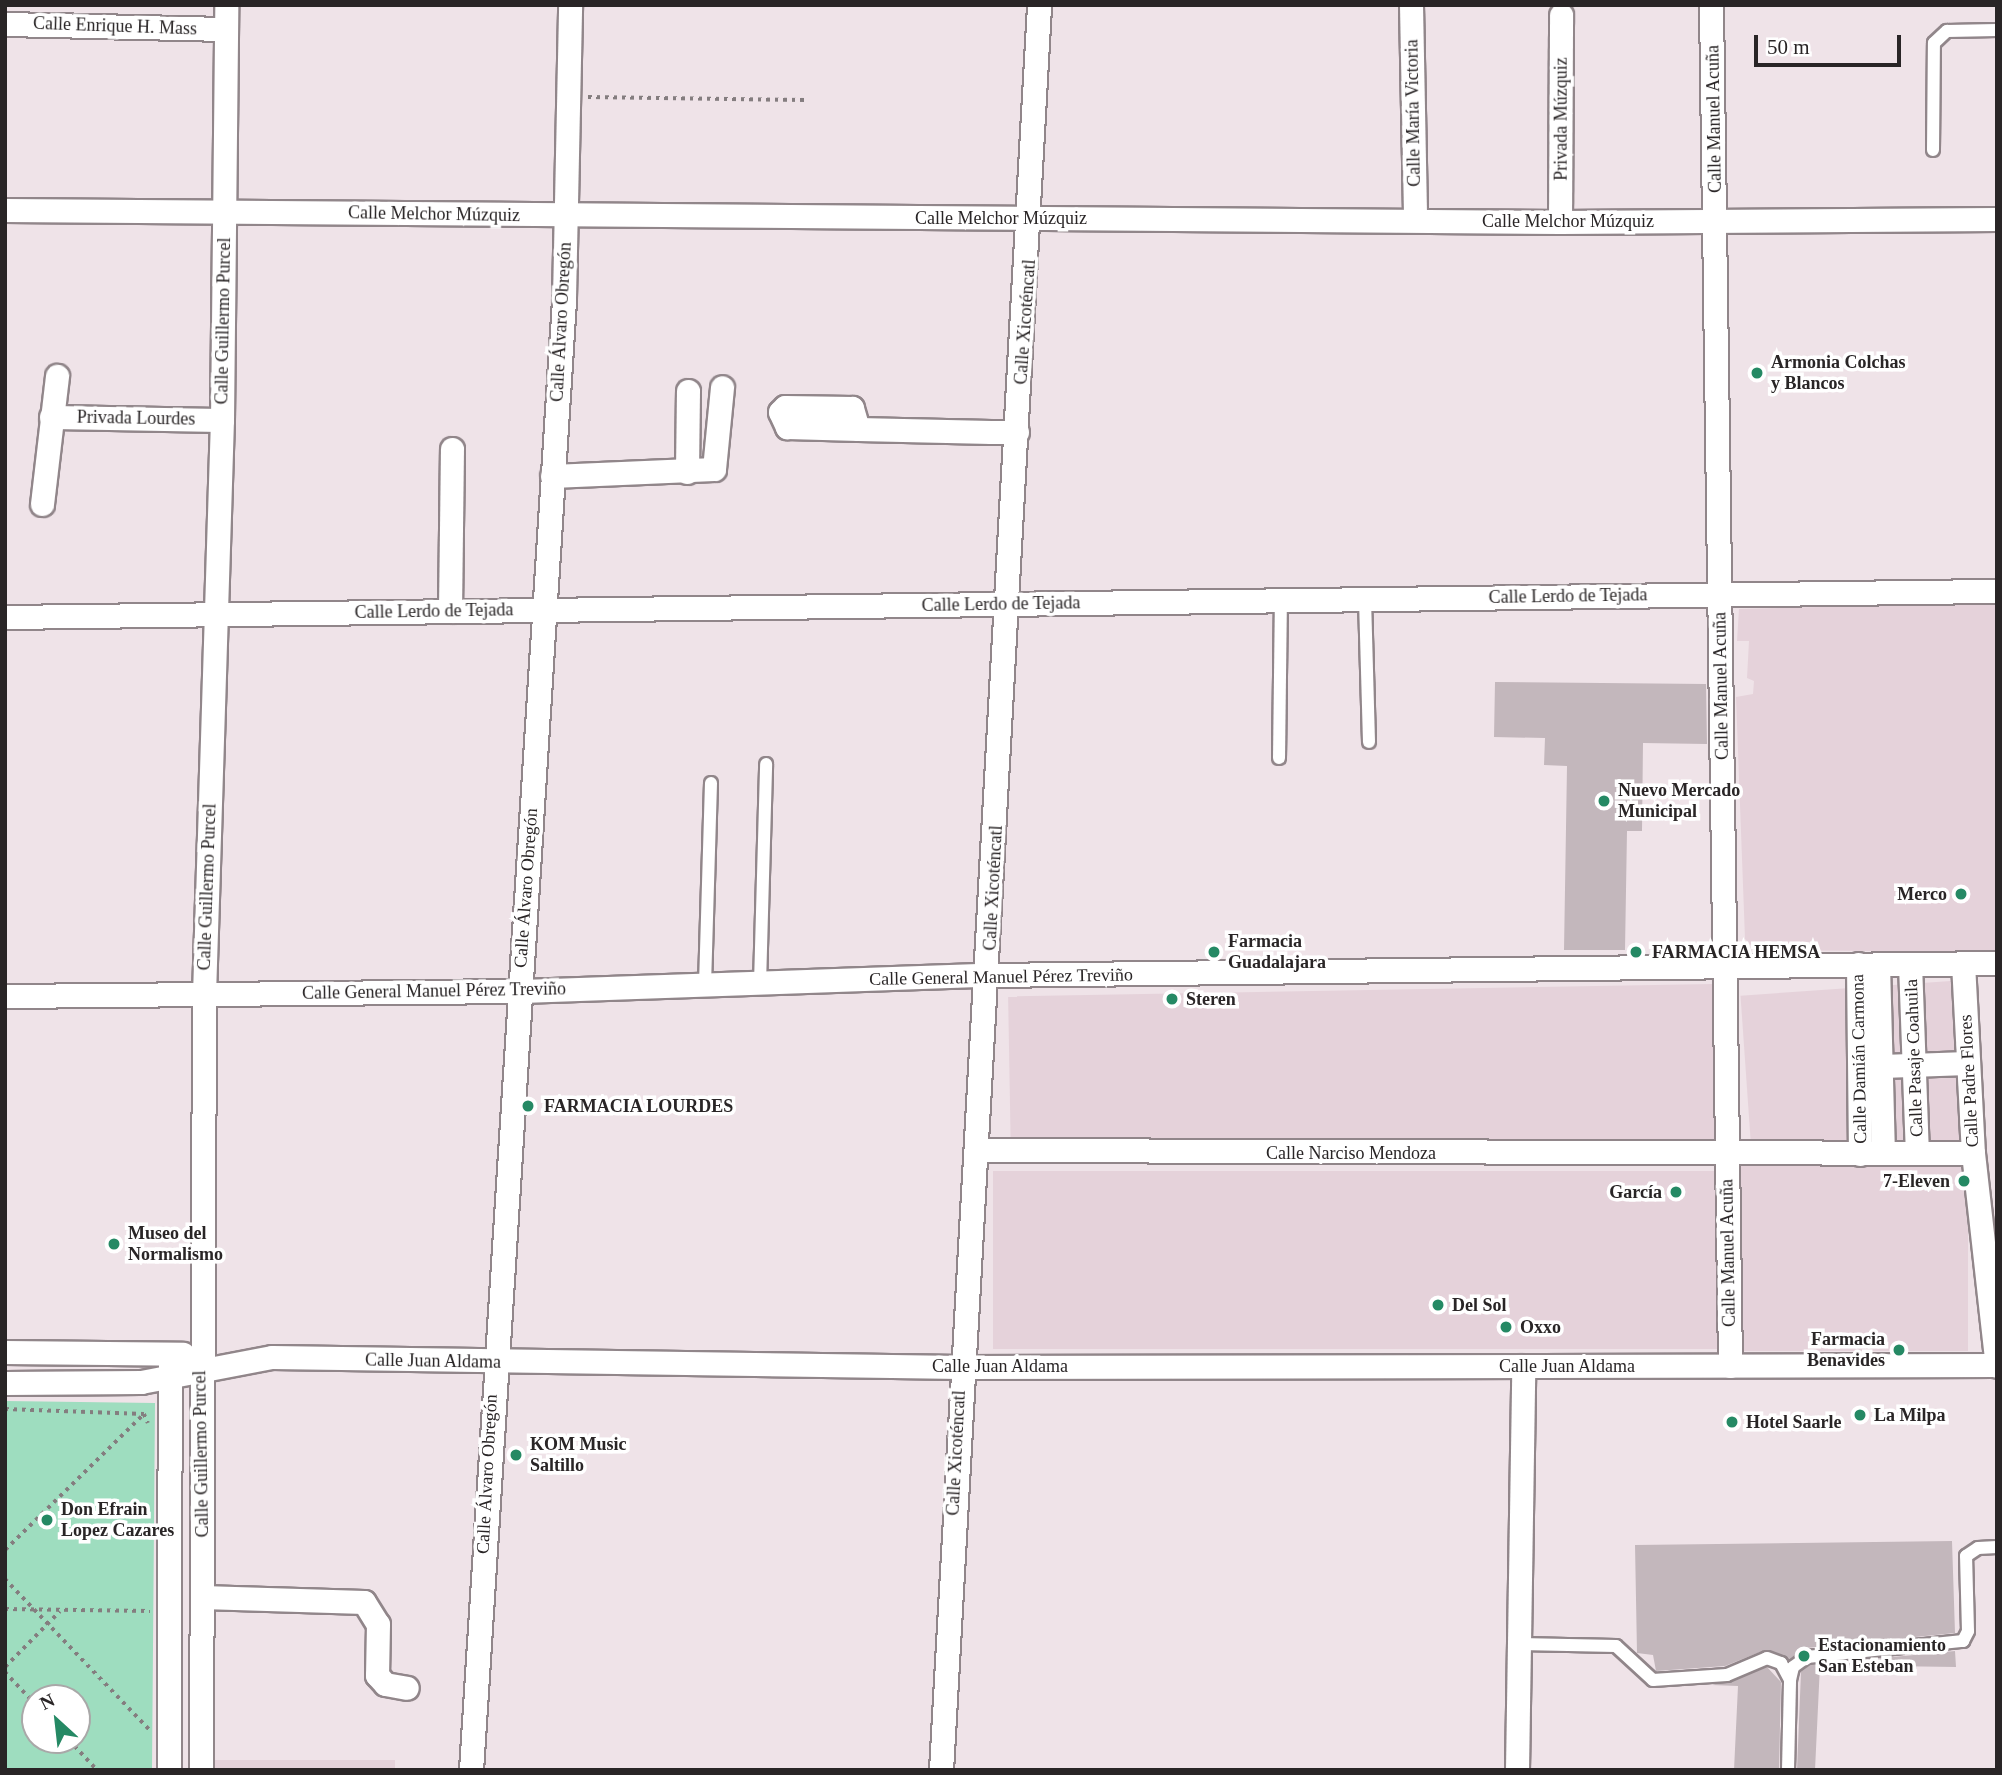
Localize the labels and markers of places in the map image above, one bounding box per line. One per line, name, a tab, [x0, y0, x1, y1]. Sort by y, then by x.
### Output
place label: Armonia Colchas y Blancos	[1771, 352, 1905, 394]
marker: Armonia Colchas y Blancos	[1749, 365, 1765, 381]
place label: Nuevo Mercado Municipal	[1618, 780, 1740, 822]
marker: Nuevo Mercado Municipal	[1596, 793, 1612, 809]
place label: Merco	[1897, 883, 1947, 905]
marker: Merco	[1953, 886, 1969, 902]
place label: Farmacia Guadalajara	[1228, 931, 1326, 974]
place label: FARMACIA HEMSA	[1652, 941, 1821, 963]
marker: FARMACIA HEMSA	[1626, 942, 1646, 962]
marker: Farmacia Guadalajara	[1206, 944, 1222, 960]
place label: Steren	[1186, 988, 1236, 1010]
marker: Steren	[1164, 991, 1180, 1007]
place label: FARMACIA LOURDES	[544, 1095, 734, 1117]
marker: FARMACIA LOURDES	[518, 1096, 538, 1116]
place label: 7-Eleven	[1883, 1170, 1950, 1192]
marker: 7-Eleven	[1956, 1173, 1972, 1189]
place label: García	[1609, 1181, 1662, 1203]
marker: García	[1668, 1184, 1684, 1200]
place label: Museo del Normalismo	[128, 1223, 223, 1266]
marker: Museo del Normalismo	[106, 1236, 122, 1252]
place label: Del Sol	[1452, 1294, 1507, 1316]
marker: Del Sol	[1430, 1297, 1446, 1313]
place label: Oxxo	[1520, 1316, 1561, 1338]
marker: Oxxo	[1498, 1319, 1514, 1335]
place label: Farmacia Benavides	[1807, 1329, 1885, 1372]
marker: Farmacia Benavides	[1891, 1342, 1907, 1358]
place label: La Milpa	[1874, 1404, 1946, 1426]
marker: La Milpa	[1852, 1407, 1868, 1423]
place label: Hotel Saarle	[1746, 1411, 1841, 1433]
marker: Hotel Saarle	[1724, 1414, 1740, 1430]
place label: KOM Music Saltillo	[530, 1434, 626, 1476]
marker: KOM Music Saltillo	[508, 1447, 524, 1463]
place label: Don Efrain Lopez Cazares	[61, 1499, 174, 1542]
marker: Don Efrain Lopez Cazares	[39, 1512, 55, 1528]
place label: Estacionamiento San Esteban	[1818, 1635, 1946, 1678]
marker: Estacionamiento San Esteban	[1796, 1648, 1812, 1664]

